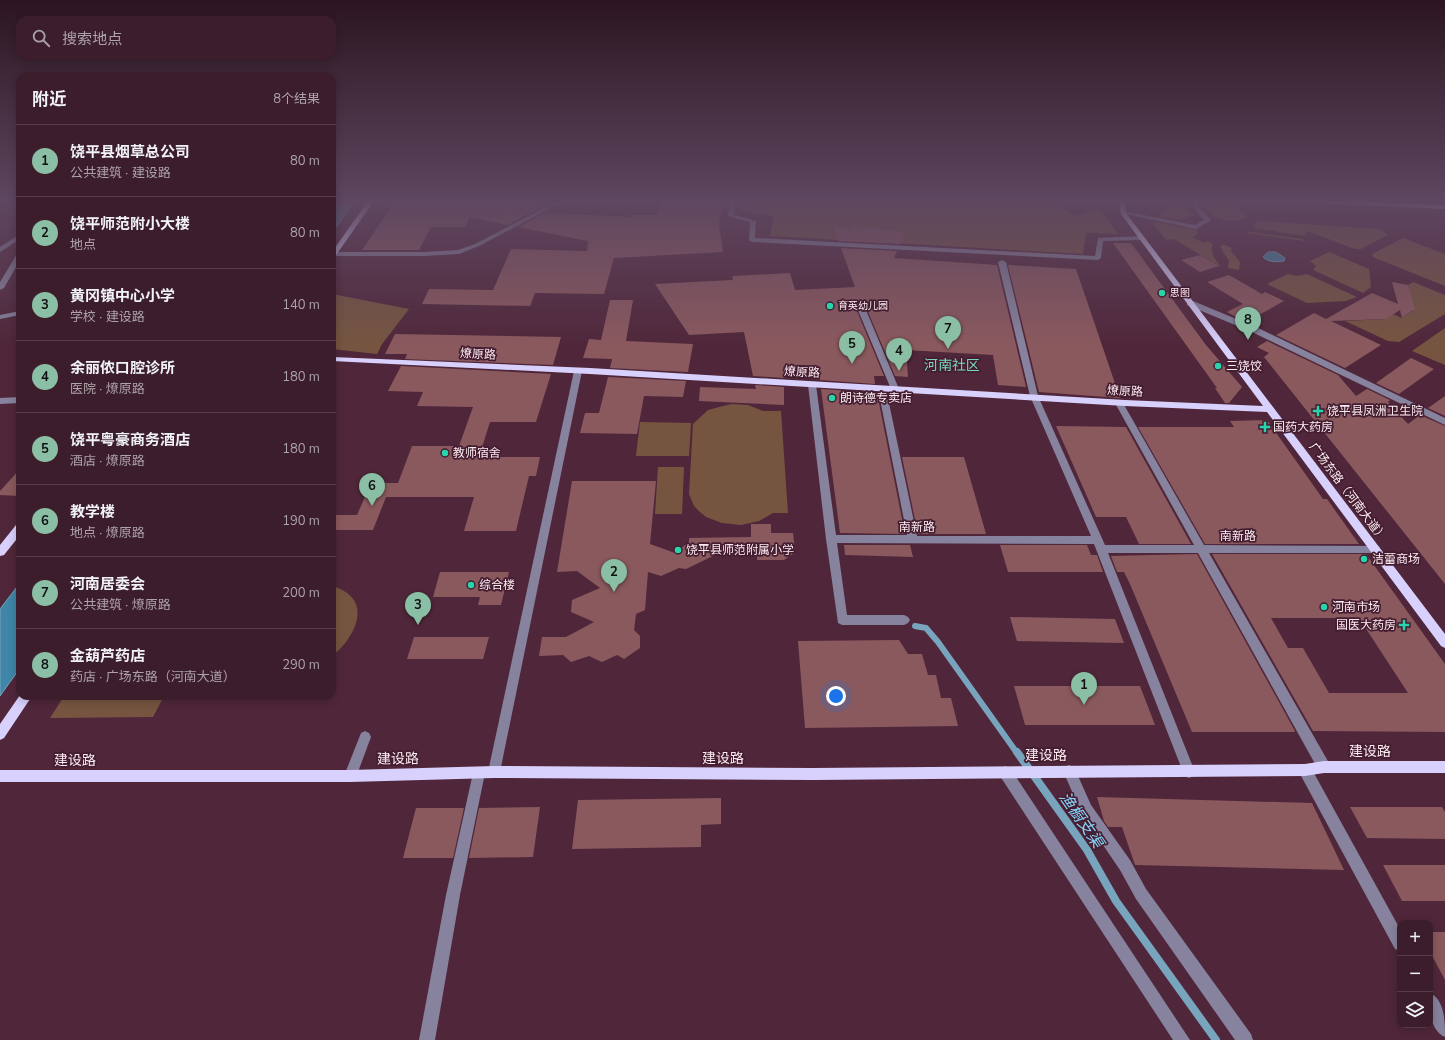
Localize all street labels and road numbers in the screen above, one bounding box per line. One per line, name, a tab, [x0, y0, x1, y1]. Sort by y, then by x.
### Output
street label: 燎原路	[460, 345, 496, 363]
street label: 燎原路	[784, 363, 820, 381]
street label: 燎原路	[1107, 382, 1143, 400]
street label: 广场东路（河南大道）	[1305, 439, 1391, 545]
street label: 南新路	[899, 519, 935, 535]
street label: 南新路	[1220, 528, 1256, 544]
street label: 建设路	[1349, 742, 1391, 761]
street label: 建设路	[1025, 746, 1067, 765]
street label: 建设路	[377, 749, 419, 769]
street label: 建设路	[702, 749, 744, 768]
street label: 建设路	[54, 751, 96, 770]

